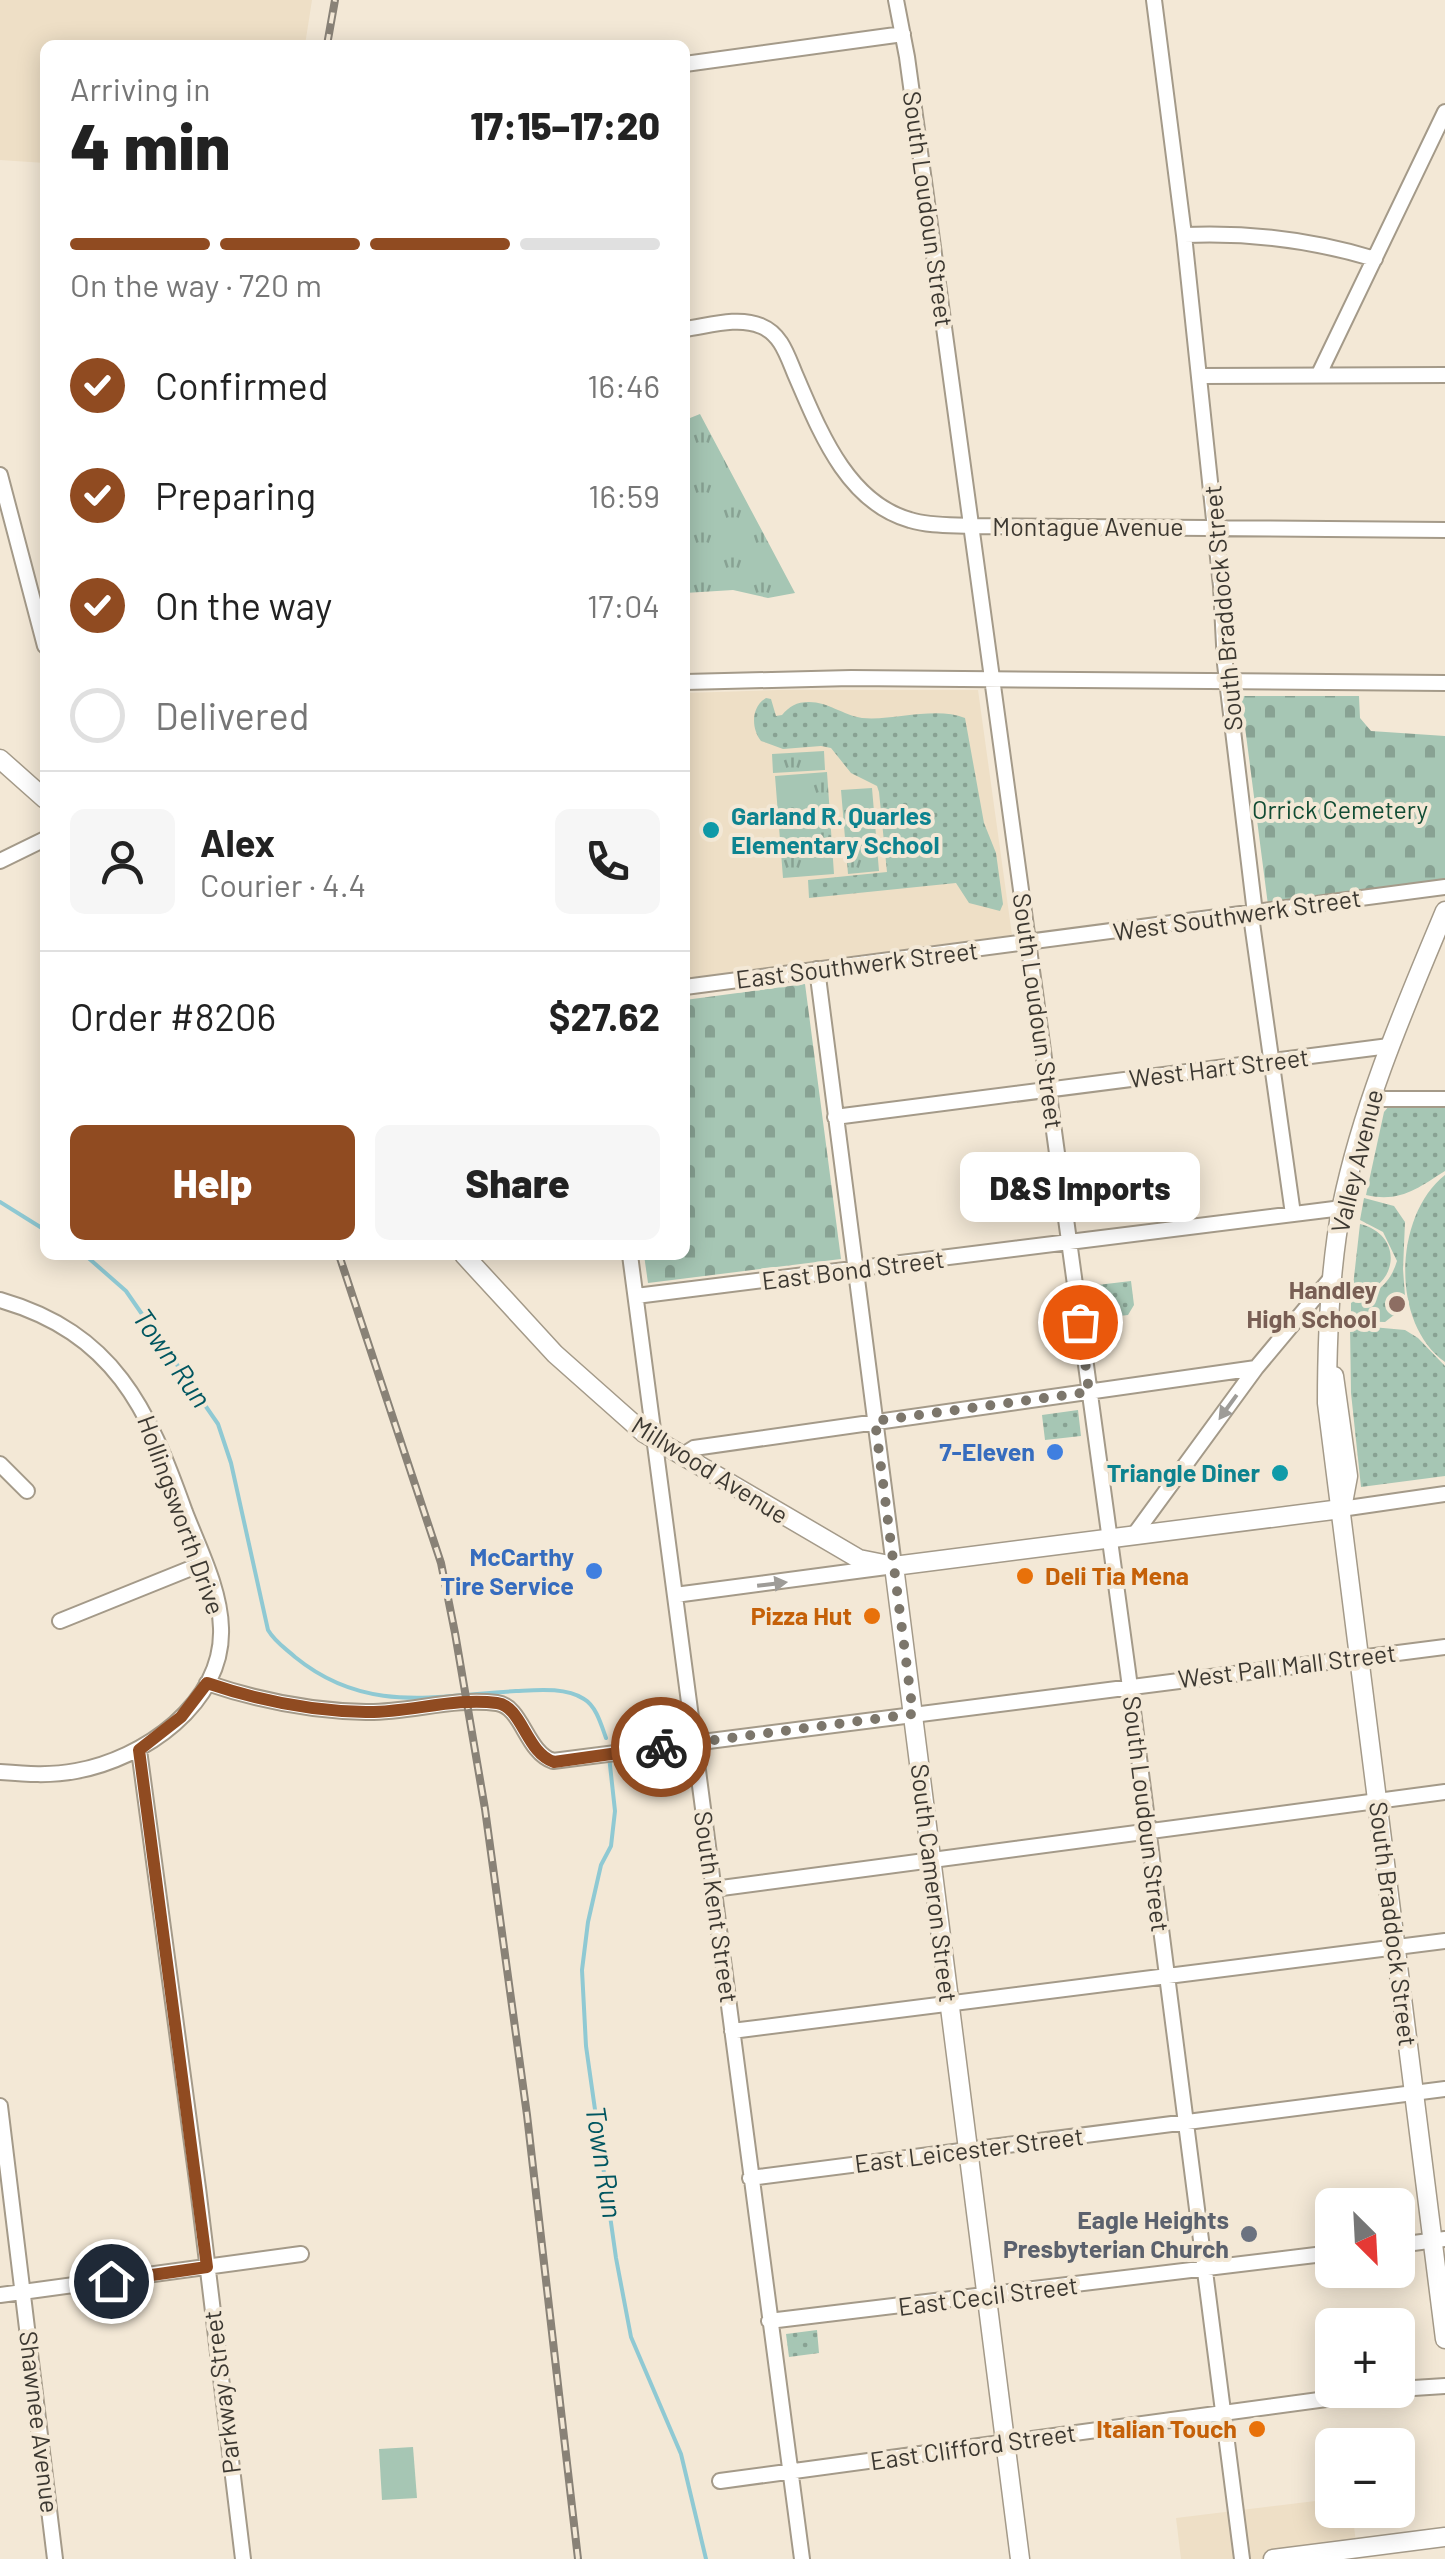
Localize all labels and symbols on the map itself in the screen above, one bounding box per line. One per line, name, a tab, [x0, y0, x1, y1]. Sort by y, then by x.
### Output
street label: South Loudoun Street	[898, 89, 960, 329]
street label: South Braddock Street	[1196, 484, 1248, 732]
street label: Montague Avenue	[992, 511, 1184, 541]
park label: Orrick Cemetery	[1252, 794, 1428, 824]
place label: Garland R. Quarles Elementary School	[731, 800, 939, 859]
marker: Garland R. Quarles Elementary School	[700, 819, 722, 841]
street label: West Southwerk Street	[1111, 882, 1363, 946]
street label: South Loudoun Street	[1008, 891, 1070, 1131]
street label: East Southwerk Street	[734, 934, 980, 994]
street label: West Hart Street	[1127, 1041, 1310, 1093]
street label: Valley Avenue	[1324, 1086, 1388, 1236]
callout: D&S Imports	[960, 1152, 1200, 1222]
street label: East Bond Street	[760, 1243, 946, 1295]
place label: Handley High School	[1246, 1274, 1377, 1333]
pin	[1038, 1280, 1123, 1365]
marker: Handley High School	[1386, 1293, 1408, 1315]
water label: Town Run	[126, 1301, 219, 1414]
one-way arrow	[1219, 1394, 1238, 1420]
street label: Millwood Avenue	[627, 1409, 794, 1529]
street label: Hollingsworth Drive	[132, 1411, 232, 1618]
place label: 7-Eleven	[939, 1436, 1035, 1466]
marker: 7-Eleven	[1044, 1441, 1066, 1463]
place label: Triangle Diner	[1107, 1457, 1260, 1487]
marker: Triangle Diner	[1269, 1462, 1291, 1484]
place label: McCarthy Tire Service	[441, 1541, 574, 1600]
marker: McCarthy Tire Service	[583, 1560, 605, 1582]
place label: Deli Tia Mena	[1045, 1560, 1189, 1590]
marker: Deli Tia Mena	[1014, 1565, 1036, 1587]
one-way arrow	[756, 1575, 788, 1591]
place label: Pizza Hut	[751, 1600, 852, 1630]
marker: Pizza Hut	[861, 1605, 883, 1627]
street label: West Pall Mall Street	[1176, 1637, 1398, 1693]
street label: South Loudoun Street	[1118, 1694, 1176, 1934]
courier	[611, 1697, 711, 1797]
street label: South Cameron Street	[905, 1762, 965, 2004]
street label: South Braddock Street	[1364, 1800, 1424, 2048]
street label: South Kent Street	[689, 1809, 745, 2005]
water label: Town Run	[579, 2103, 631, 2220]
street label: East Leicester Street	[853, 2120, 1085, 2178]
north arrow	[1315, 2188, 1415, 2288]
place label: Eagle Heights Presbyterian Church	[1003, 2204, 1229, 2263]
marker: Eagle Heights Presbyterian Church	[1238, 2223, 1260, 2245]
pin	[69, 2239, 154, 2324]
street label: East Cecil Street	[896, 2269, 1079, 2321]
street label: Parkway Street	[196, 2309, 246, 2475]
street label: Shawnee Avenue	[14, 2329, 66, 2515]
place label: Italian Touch	[1096, 2413, 1237, 2443]
street label: East Clifford Street	[868, 2417, 1078, 2475]
marker: Italian Touch	[1246, 2418, 1268, 2440]

